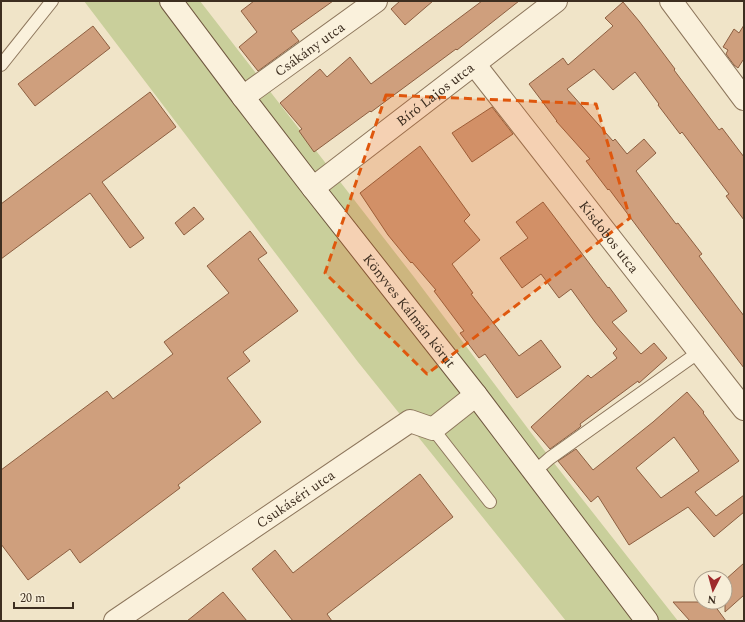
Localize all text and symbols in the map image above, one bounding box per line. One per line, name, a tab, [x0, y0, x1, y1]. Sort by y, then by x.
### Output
street label: Csákány utca	[270, 16, 349, 82]
street label: Bíró Lajos utca	[391, 57, 479, 131]
street label: Kisdobos utca	[574, 196, 644, 278]
street label: Könyves Kálmán körút	[358, 249, 461, 372]
street label: Csukáséri utca	[252, 464, 339, 533]
north arrow	[693, 570, 733, 610]
scale bar	[14, 584, 73, 610]
text: 20 m	[20, 589, 45, 608]
text: N	[707, 591, 717, 608]

